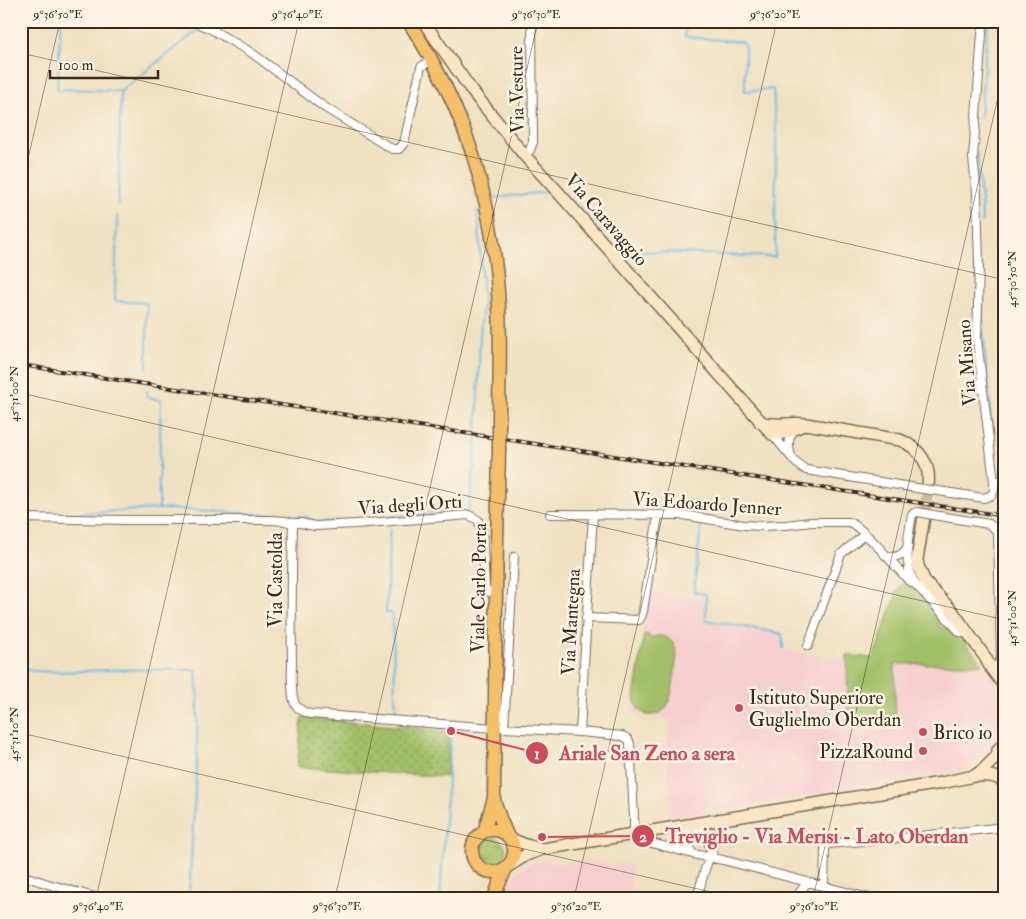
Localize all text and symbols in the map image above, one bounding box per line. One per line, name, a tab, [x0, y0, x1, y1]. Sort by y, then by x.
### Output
text: 9°36'50"E	[32, 7, 83, 22]
text: 9°36'40"E	[271, 7, 323, 22]
text: 9°36'30"E	[511, 7, 561, 22]
text: 9°36'20"E	[749, 7, 800, 22]
street label: Via Vesture	[504, 46, 530, 134]
scale bar	[50, 48, 158, 80]
text: 100 m	[58, 56, 94, 75]
street label: Via Caravaggio	[559, 168, 653, 271]
text: 45°30'50"N	[1005, 250, 1020, 308]
street label: Via Misano	[952, 319, 982, 407]
text: 45°31'00"N	[7, 366, 22, 422]
street label: Via Edoardo Jenner	[631, 487, 782, 521]
street label: Via degli Orti	[357, 489, 463, 521]
street label: Viale Carlo Porta	[466, 522, 492, 653]
street label: Via Castolda	[264, 532, 288, 628]
street label: Via Mantegna	[556, 568, 586, 676]
text: 45°31'00"N	[1005, 590, 1020, 646]
place label: Istituto Superiore Guglielmo Oberdan	[749, 686, 901, 732]
marker: Istituto Superiore Guglielmo Oberdan	[733, 702, 745, 714]
text: 45°31'10"N	[7, 707, 22, 761]
place label: Brico io	[933, 721, 992, 745]
marker: Brico io	[917, 726, 929, 738]
callout: Ariale San Zeno a sera	[524, 736, 745, 771]
place label: PizzaRound	[819, 740, 914, 764]
text: Ariale San Zeno a sera	[558, 741, 736, 766]
text: 1	[534, 745, 540, 764]
marker: PizzaRound	[917, 745, 929, 757]
callout: Treviglio - Via Merisi - Lato Oberdan	[631, 819, 979, 854]
text: Treviglio - Via Merisi - Lato Oberdan	[664, 824, 969, 850]
text: 2	[639, 828, 647, 847]
text: 9°36'40"E	[72, 899, 124, 914]
text: 9°36'30"E	[312, 899, 362, 914]
text: 9°36'20"E	[550, 899, 601, 914]
text: 9°36'10"E	[789, 899, 839, 914]

